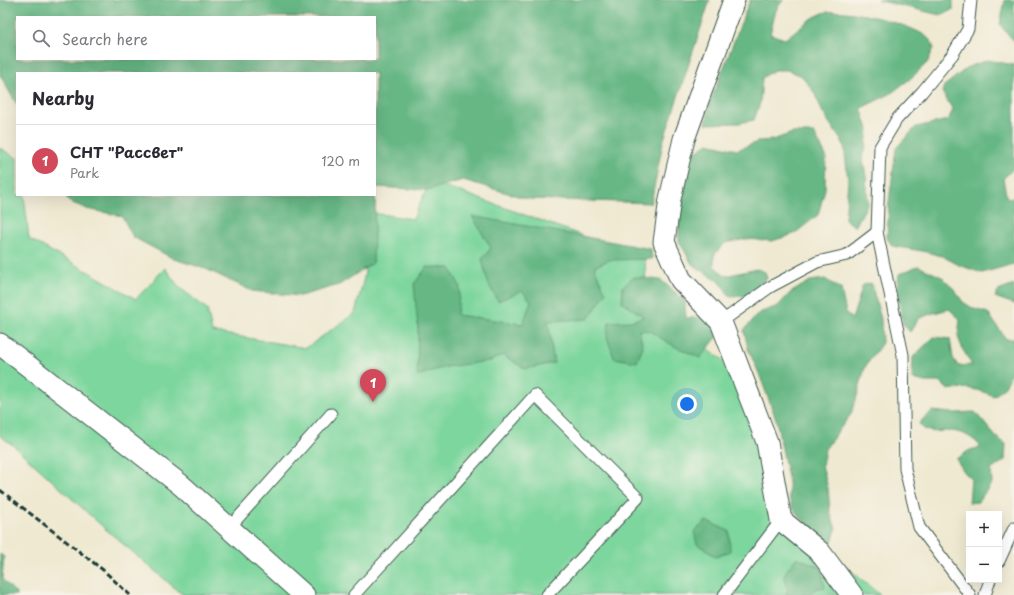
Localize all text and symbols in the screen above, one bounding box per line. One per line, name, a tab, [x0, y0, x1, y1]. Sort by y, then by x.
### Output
search box	[16, 16, 376, 60]
icon: search	[30, 27, 52, 49]
text: Search here	[62, 27, 148, 50]
text: Nearby	[32, 85, 94, 111]
text: СНТ "Рассвет"	[70, 140, 183, 163]
text: 1	[42, 151, 48, 170]
text: 120 m	[321, 151, 360, 170]
text: Park	[70, 163, 99, 182]
pin: 1	[360, 369, 386, 402]
your location	[677, 394, 697, 414]
map controls	[966, 511, 1002, 583]
button: +	[966, 511, 1002, 547]
button: −	[966, 547, 1002, 583]

